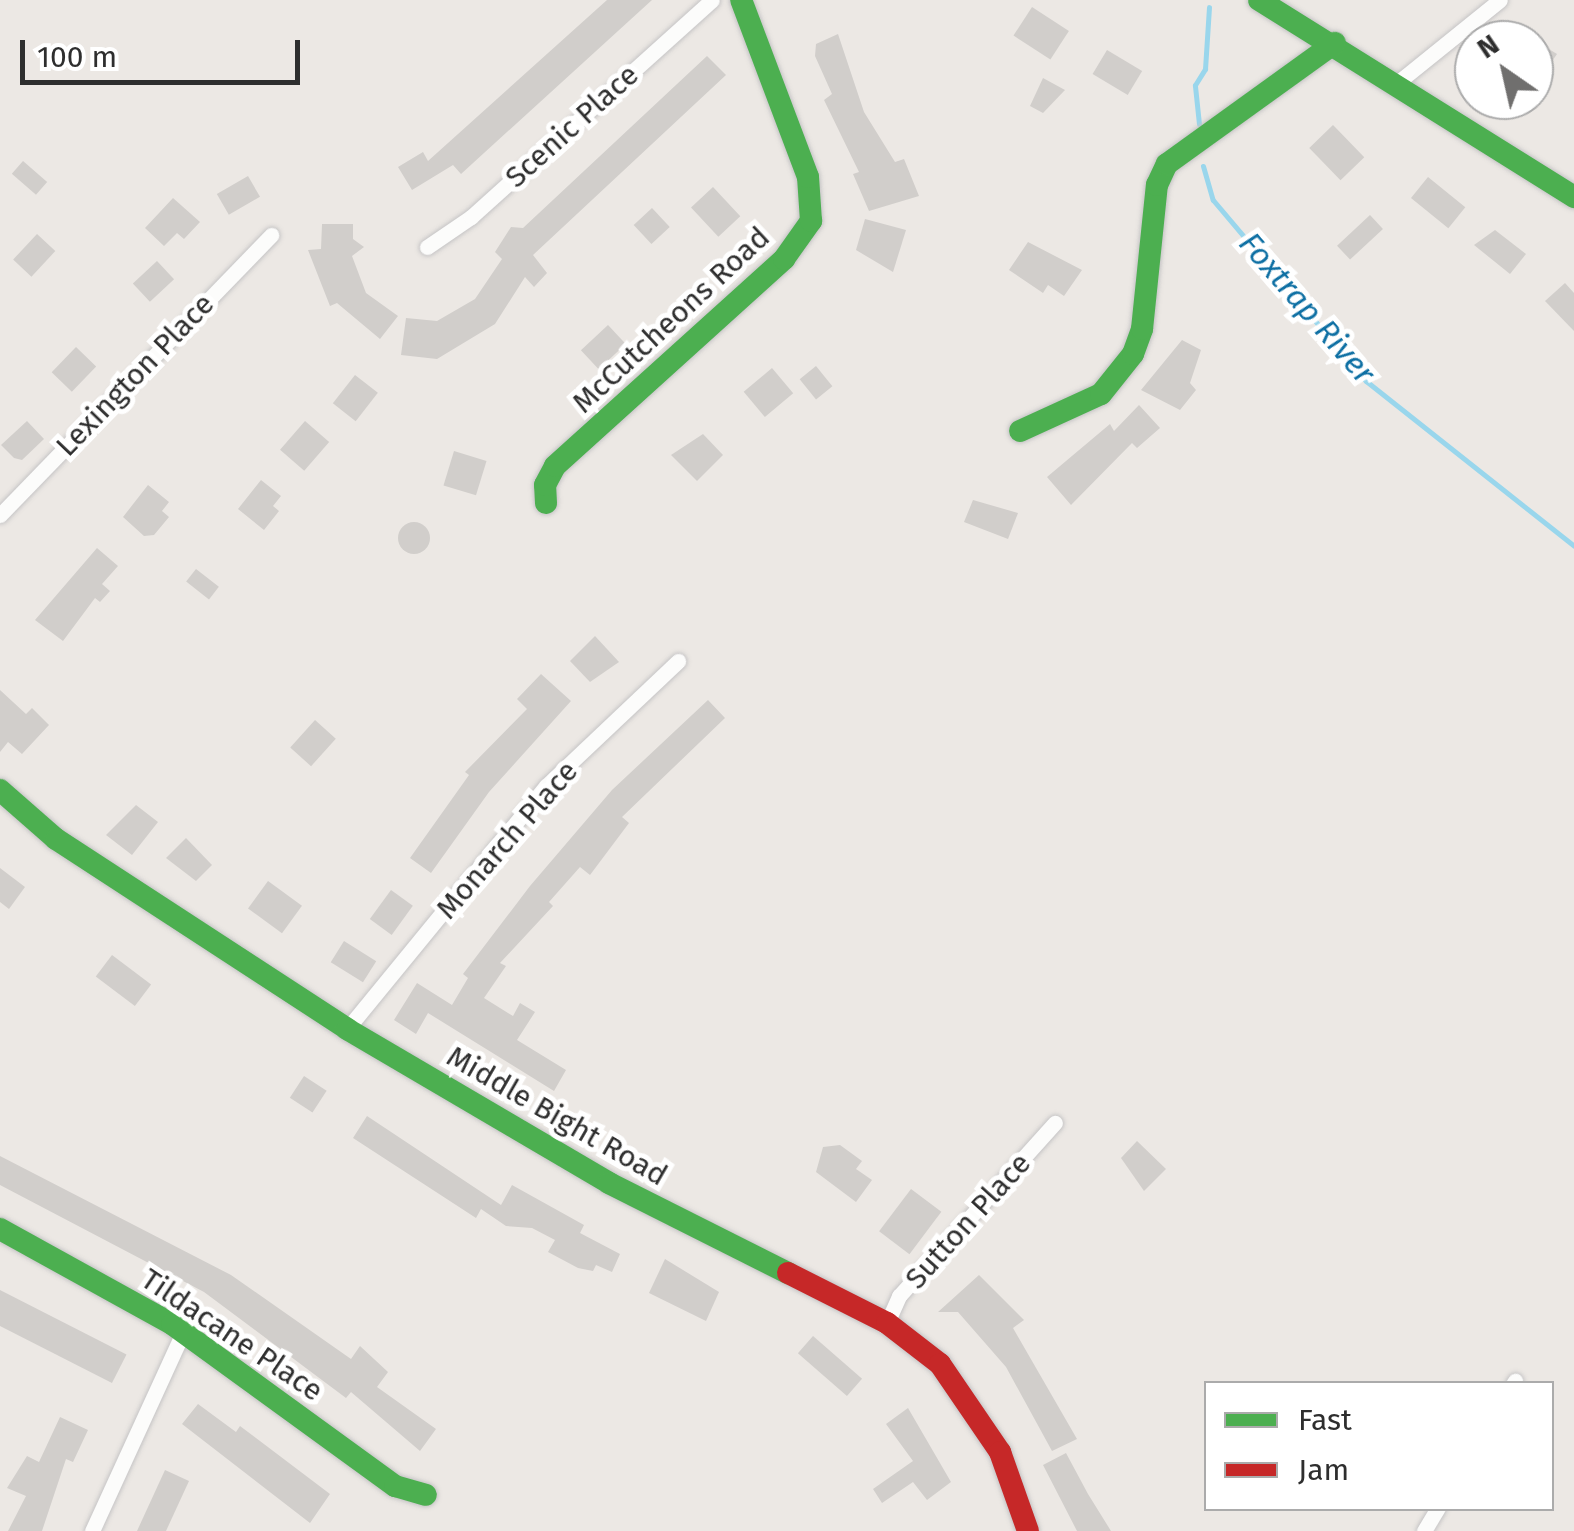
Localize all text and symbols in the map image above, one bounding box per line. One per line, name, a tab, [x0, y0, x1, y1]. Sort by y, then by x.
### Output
scale bar	[25, 20, 305, 82]
north arrow	[1454, 20, 1554, 120]
text: N	[1471, 28, 1505, 65]
text: 100 m	[37, 39, 117, 75]
street label: Scenic Place	[498, 57, 646, 195]
street label: McCutcheons Road	[565, 219, 777, 421]
water label: Foxtrap River	[1231, 225, 1383, 391]
street label: Lexington Place	[48, 286, 222, 464]
street label: Monarch Place	[429, 754, 585, 926]
street label: Middle Bight Road	[440, 1038, 674, 1194]
street label: Sutton Place	[898, 1146, 1038, 1296]
street label: Tildacane Place	[134, 1261, 330, 1409]
legend	[1204, 1381, 1554, 1511]
text: Fast	[1298, 1402, 1352, 1438]
text: Jam	[1298, 1452, 1349, 1488]

